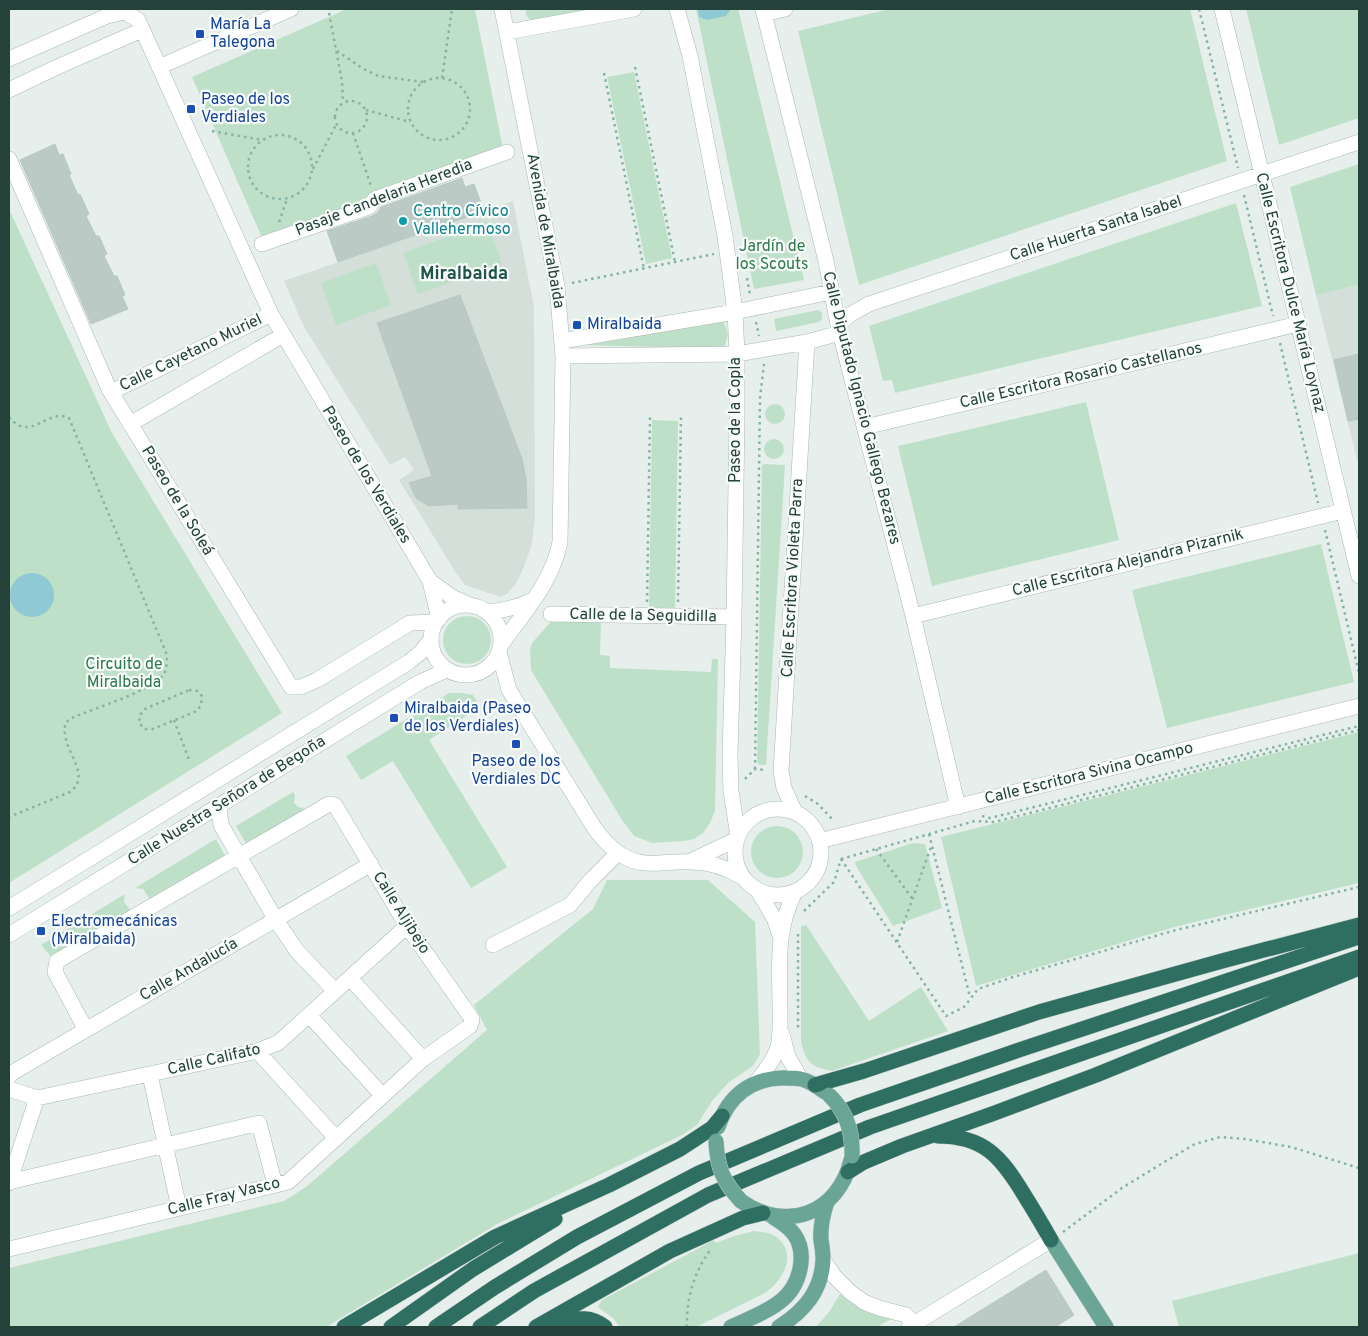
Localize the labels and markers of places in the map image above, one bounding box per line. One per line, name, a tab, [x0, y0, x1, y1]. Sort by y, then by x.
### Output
place label: María La Talegona	[210, 15, 275, 53]
marker: María La Talegona	[194, 28, 206, 40]
place label: Paseo de los Verdiales	[201, 90, 290, 128]
marker: Paseo de los Verdiales	[185, 103, 197, 115]
place label: Centro Cívico Vallehermoso	[413, 202, 511, 240]
marker: Centro Cívico Vallehermoso	[397, 215, 409, 227]
place label: Miralbaida	[587, 315, 662, 335]
marker: Miralbaida	[571, 319, 583, 331]
place label: Miralbaida (Paseo de los Verdiales)	[404, 699, 531, 737]
marker: Miralbaida (Paseo de los Verdiales)	[388, 712, 400, 724]
marker: Paseo de los Verdiales DC	[510, 738, 522, 750]
place label: Paseo de los Verdiales DC	[471, 752, 561, 790]
place label: Electromecánicas (Miralbaida)	[51, 912, 178, 950]
marker: Electromecánicas (Miralbaida)	[35, 925, 47, 937]

